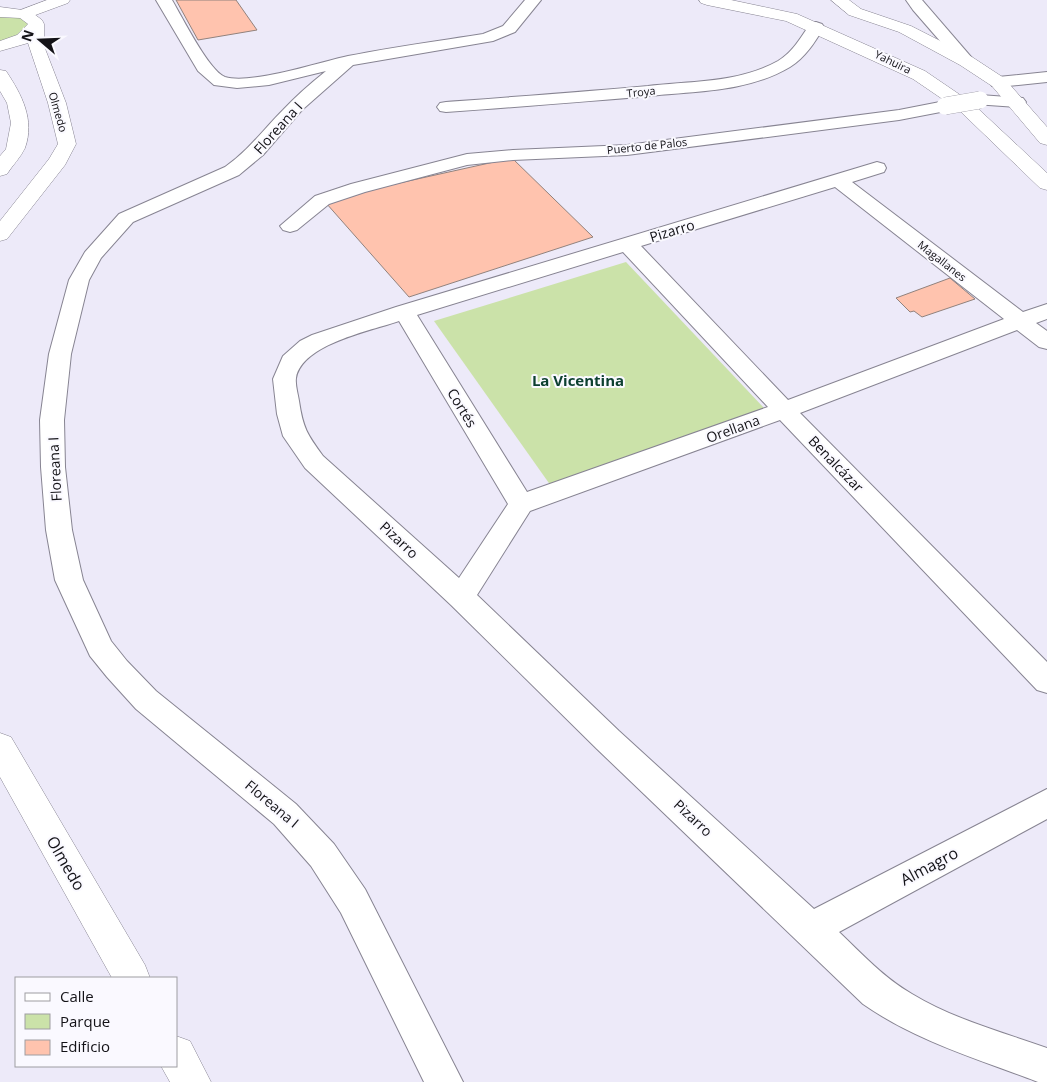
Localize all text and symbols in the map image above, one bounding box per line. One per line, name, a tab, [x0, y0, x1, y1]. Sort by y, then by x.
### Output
north arrow	[15, 15, 65, 65]
text: N	[16, 27, 38, 44]
street label: Yahuira	[872, 46, 914, 77]
street label: Troya	[626, 83, 656, 100]
street label: Olmedo	[46, 90, 71, 134]
street label: Floreana I	[249, 97, 306, 158]
street label: Puerto de Palos	[606, 134, 688, 157]
street label: Pizarro	[647, 215, 697, 246]
street label: Magallanes	[915, 237, 970, 284]
district label: La Vicentina	[532, 370, 624, 390]
street label: Cortés	[443, 385, 482, 431]
street label: Orellana	[703, 410, 762, 447]
street label: Benalcázar	[805, 431, 868, 496]
street label: Floreana I	[43, 436, 66, 502]
street label: Pizarro	[376, 517, 423, 562]
street label: Floreana I	[242, 776, 303, 832]
street label: Pizarro	[670, 795, 717, 840]
street label: Olmedo	[42, 832, 90, 894]
street label: Almagro	[896, 842, 962, 890]
legend	[15, 977, 178, 1067]
text: Calle	[60, 986, 94, 1006]
text: Parque	[60, 1011, 110, 1031]
text: Edificio	[60, 1036, 110, 1056]

